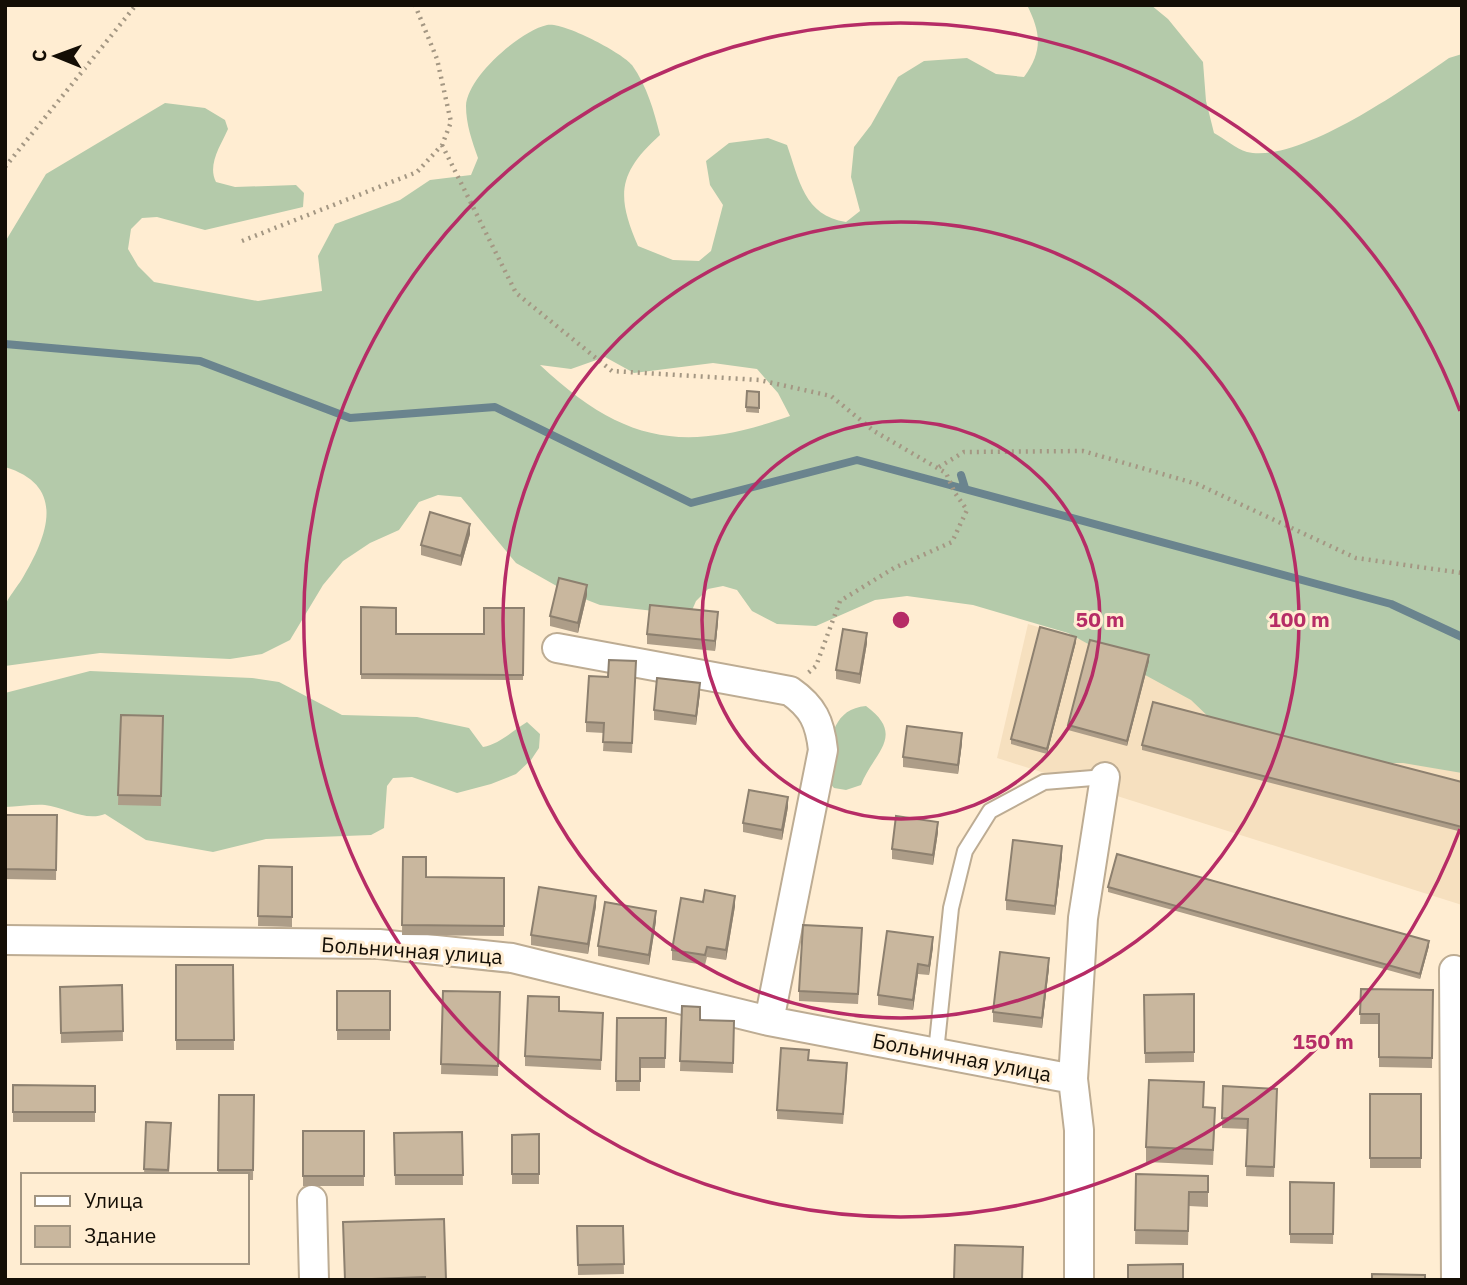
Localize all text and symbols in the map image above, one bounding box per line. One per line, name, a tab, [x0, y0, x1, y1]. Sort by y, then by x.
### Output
north arrow	[21, 21, 91, 91]
text: С	[27, 49, 51, 62]
text: 50 m	[1076, 605, 1124, 633]
text: 100 m	[1268, 605, 1330, 633]
centre of rings	[889, 608, 913, 632]
street label: Больничная улица	[320, 930, 504, 970]
street label: Больничная улица	[870, 1026, 1054, 1088]
text: 150 m	[1292, 1027, 1354, 1055]
legend	[21, 1173, 248, 1264]
text: Улица	[84, 1186, 143, 1214]
text: Здание	[84, 1221, 156, 1249]

